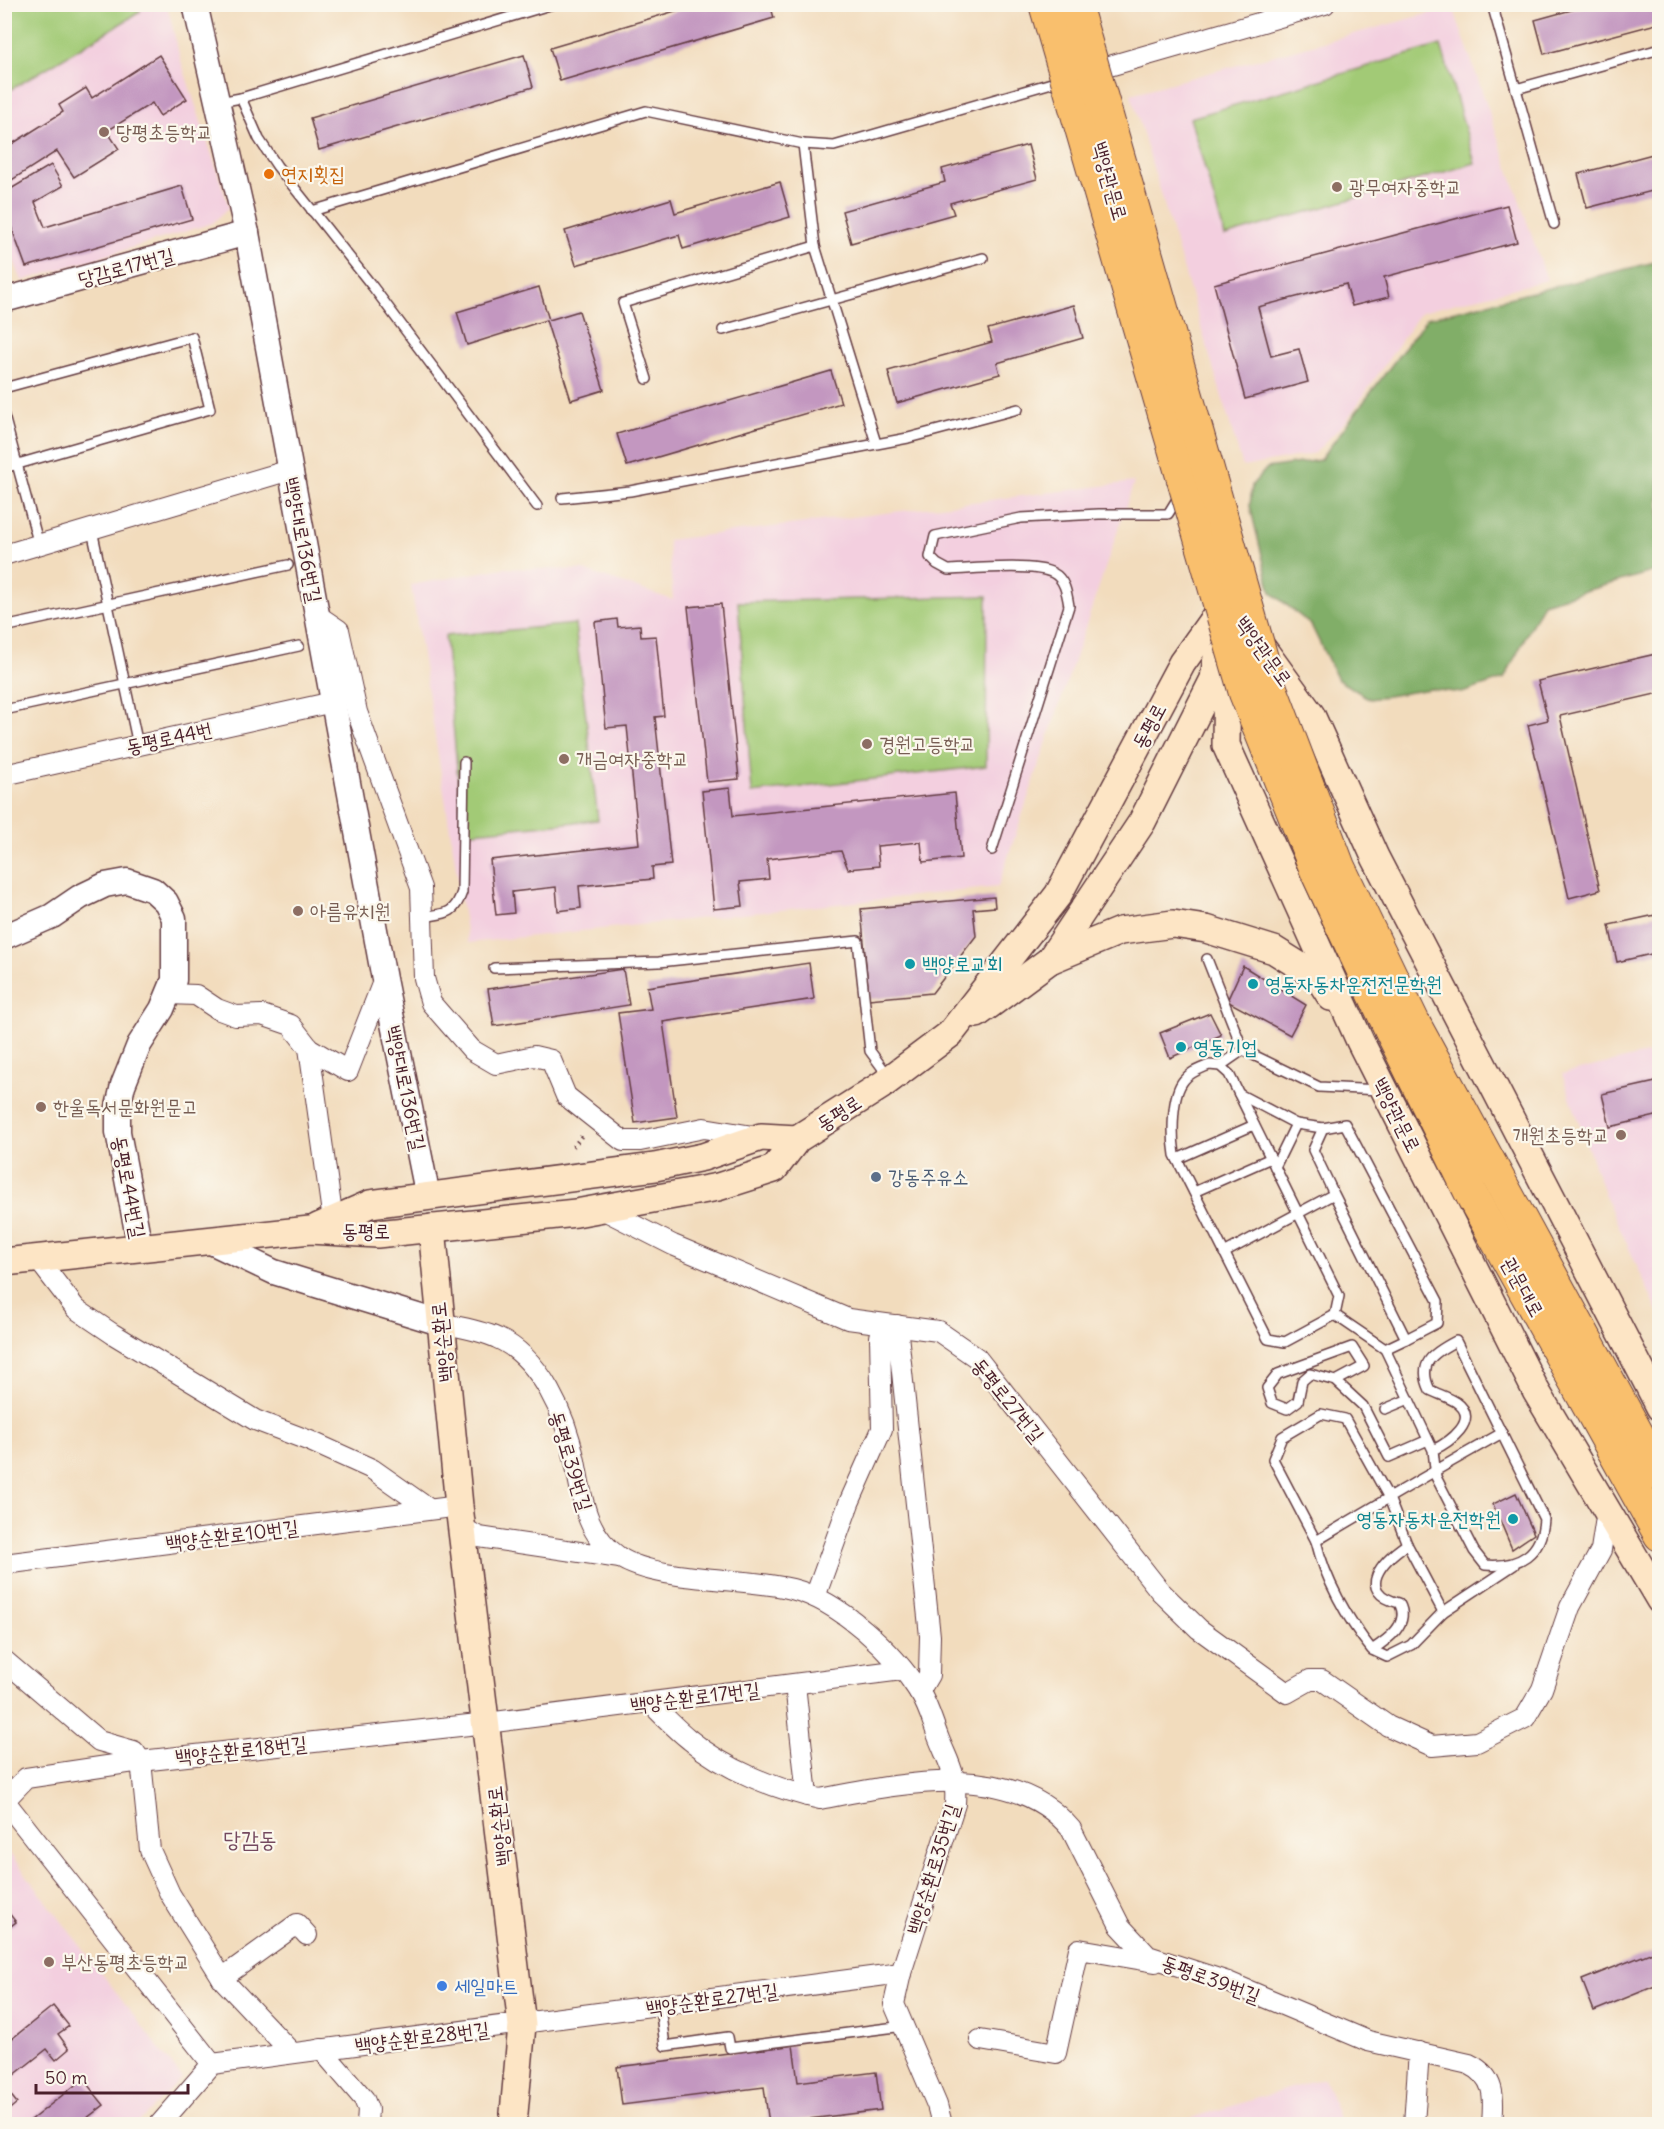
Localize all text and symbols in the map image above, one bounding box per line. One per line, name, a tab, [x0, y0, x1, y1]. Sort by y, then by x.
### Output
place label: 당평초등학교	[116, 119, 213, 144]
marker: 당평초등학교	[97, 125, 111, 139]
street label: 백양관문로	[1087, 139, 1134, 223]
place label: 연지횟집	[281, 161, 345, 186]
marker: 연지횟집	[262, 167, 276, 181]
place label: 광무여자중학교	[1349, 174, 1462, 199]
marker: 광무여자중학교	[1330, 180, 1344, 194]
street label: 당감로17번길	[75, 242, 177, 291]
street label: 백양대로136번길	[279, 475, 328, 605]
street label: 백양관문로	[1231, 611, 1298, 691]
street label: 동평로	[1126, 699, 1171, 753]
street label: 동평로44번	[124, 716, 214, 759]
place label: 경원고등학교	[879, 731, 976, 756]
marker: 경원고등학교	[860, 737, 874, 751]
place label: 개금여자중학교	[576, 746, 689, 771]
marker: 개금여자중학교	[557, 752, 571, 766]
place label: 아름유치원	[310, 898, 390, 923]
marker: 아름유치원	[291, 904, 305, 918]
place label: 백양로교회	[922, 951, 1002, 976]
marker: 백양로교회	[903, 957, 917, 971]
place label: 영동자동차운전전문학원	[1265, 971, 1442, 996]
marker: 영동자동차운전전문학원	[1246, 977, 1260, 991]
street label: 백양대로136번길	[381, 1023, 432, 1153]
place label: 영동기업	[1193, 1034, 1257, 1059]
marker: 영동기업	[1174, 1040, 1188, 1054]
street label: 백양관문로	[1368, 1073, 1427, 1156]
street label: 동평로	[812, 1089, 866, 1136]
place label: 한울독서문화원문고	[53, 1094, 198, 1119]
marker: 한울독서문화원문고	[34, 1100, 48, 1114]
place label: 개원초등학교	[1512, 1122, 1609, 1147]
marker: 개원초등학교	[1614, 1128, 1628, 1142]
street label: 동평로44번길	[107, 1134, 152, 1240]
place label: 강동주유소	[888, 1164, 968, 1189]
marker: 강동주유소	[869, 1170, 883, 1184]
street label: 동평로	[342, 1218, 390, 1243]
street label: 관문대로	[1497, 1253, 1550, 1321]
street label: 백양순환로	[425, 1301, 458, 1383]
street label: 동평로27번길	[967, 1352, 1050, 1447]
street label: 동평로39번길	[544, 1408, 599, 1514]
place label: 영동자동차운전학원	[1356, 1506, 1501, 1531]
marker: 영동자동차운전학원	[1506, 1512, 1520, 1526]
street label: 백양순환로10번길	[164, 1514, 300, 1555]
street label: 백양순환로17번길	[629, 1676, 761, 1717]
street label: 백양순환로18번길	[174, 1730, 308, 1769]
street label: 백양순환로	[481, 1785, 516, 1868]
street label: 백양순환로35번길	[901, 1800, 964, 1937]
district label: 당감동	[223, 1825, 277, 1853]
place label: 부산동평초등학교	[61, 1949, 190, 1974]
street label: 동평로39번길	[1158, 1949, 1264, 2008]
marker: 부산동평초등학교	[42, 1955, 56, 1969]
place label: 세일마트	[454, 1973, 518, 1998]
street label: 백양순환로27번길	[644, 1977, 780, 2020]
marker: 세일마트	[435, 1979, 449, 1993]
street label: 백양순환로28번길	[353, 2016, 491, 2057]
scale bar	[36, 2057, 188, 2095]
text: 50 m	[45, 2066, 87, 2089]

